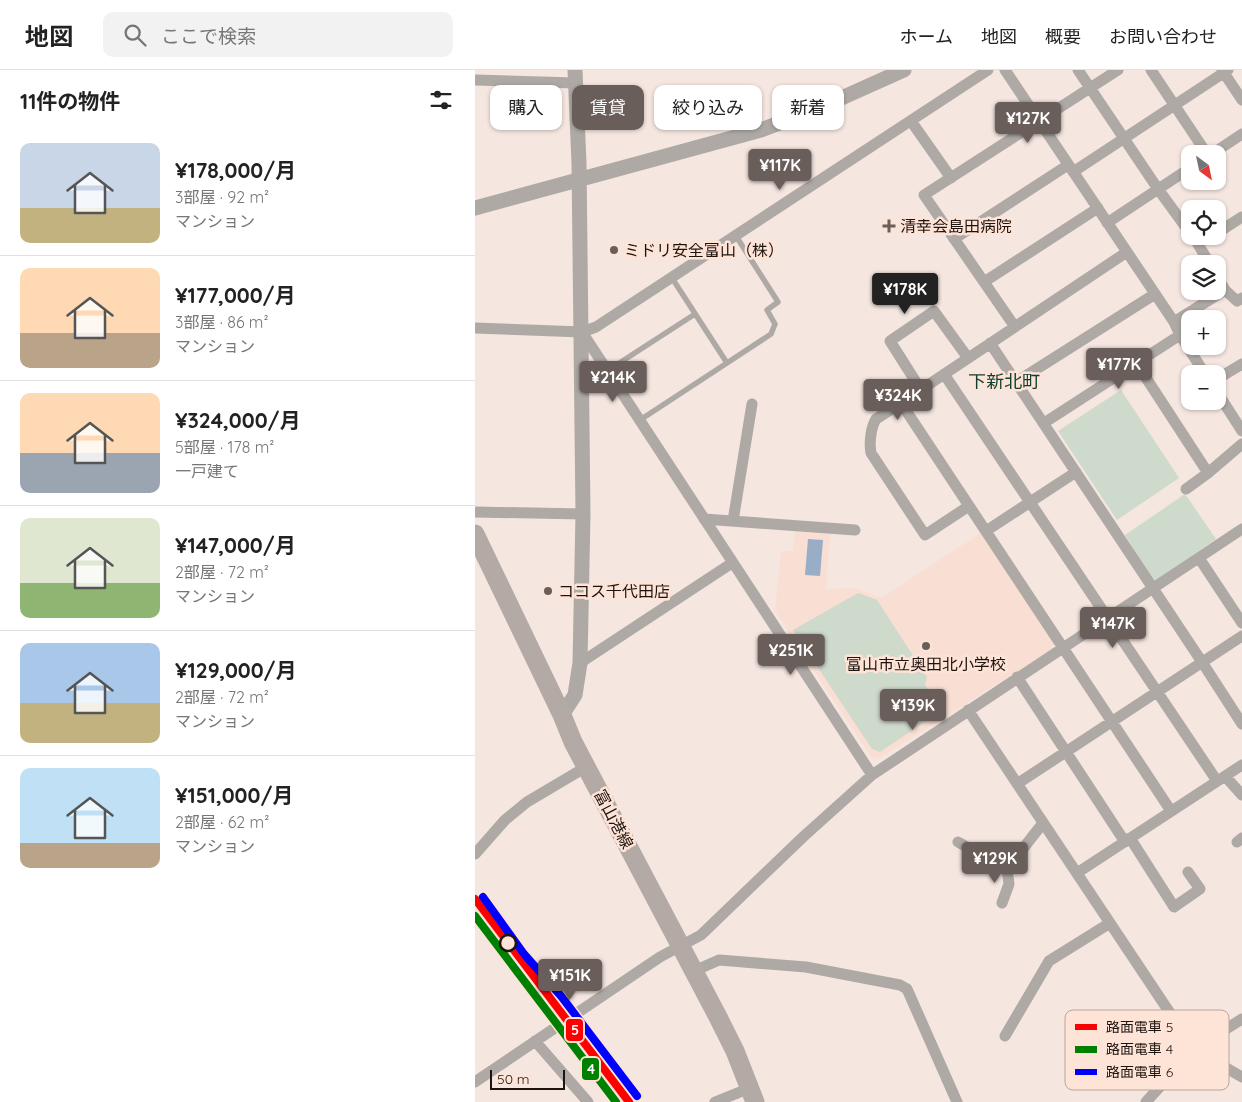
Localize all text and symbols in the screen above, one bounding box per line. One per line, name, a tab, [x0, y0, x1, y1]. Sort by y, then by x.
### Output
search box	[103, 12, 453, 57]
text: 地図	[25, 21, 73, 51]
icon: search	[121, 21, 149, 49]
text: ここで検索	[161, 24, 256, 48]
text: ホーム	[900, 25, 953, 48]
text: 地図	[981, 25, 1017, 48]
text: 概要	[1045, 25, 1081, 48]
text: お問い合わせ	[1109, 25, 1217, 48]
chip: 購入	[490, 85, 562, 130]
chip: 賃貸	[572, 85, 644, 130]
chip: 絞り込み	[654, 85, 762, 130]
chip: 新着	[772, 85, 844, 130]
icon: filters	[427, 86, 455, 114]
text: 11件の物件	[20, 88, 120, 114]
pin: ¥127K	[993, 102, 1063, 144]
text: ¥127K	[1006, 108, 1050, 128]
north arrow	[1181, 145, 1226, 190]
map controls	[1181, 145, 1226, 410]
pin: ¥117K	[745, 148, 815, 191]
text: ¥117K	[759, 155, 801, 175]
text: ¥178,000/月	[175, 157, 296, 183]
icon: home	[60, 163, 120, 223]
text: 3部屋 · 92 m²	[175, 187, 269, 207]
button: locate	[1181, 200, 1226, 245]
text: マンション	[175, 211, 255, 231]
place label: 清幸会島田病院	[900, 216, 1012, 236]
marker: 清幸会島田病院	[882, 219, 896, 233]
place label: ミドリ安全富山（株）	[624, 240, 784, 260]
marker: ミドリ安全富山（株）	[608, 244, 620, 256]
button: layers	[1181, 255, 1226, 300]
pin: ¥178K	[870, 272, 940, 315]
text: ¥178K	[883, 279, 927, 299]
text: ¥177,000/月	[175, 282, 296, 308]
icon: home	[60, 288, 120, 348]
button: +	[1181, 310, 1226, 355]
text: 3部屋 · 86 m²	[175, 312, 269, 332]
text: マンション	[175, 336, 255, 356]
pin: ¥177K	[1084, 348, 1154, 390]
text: ¥177K	[1097, 354, 1141, 374]
pin: ¥214K	[578, 360, 648, 403]
button: −	[1181, 365, 1226, 410]
text: ¥214K	[591, 367, 635, 387]
district label: 下新北町	[968, 370, 1040, 393]
pin: ¥324K	[863, 378, 933, 421]
text: ¥324K	[874, 385, 922, 405]
text: ¥324,000/月	[175, 407, 300, 433]
icon: home	[60, 413, 120, 473]
text: 5部屋 · 178 m²	[175, 437, 274, 457]
text: 一戸建て	[175, 461, 239, 481]
text: ¥147,000/月	[175, 532, 296, 558]
icon: home	[60, 538, 120, 598]
text: 2部屋 · 72 m²	[175, 562, 269, 582]
place label: ココス千代田店	[558, 581, 670, 601]
marker: ココス千代田店	[542, 585, 554, 597]
text: マンション	[175, 586, 255, 606]
pin: ¥147K	[1078, 606, 1148, 649]
text: ¥147K	[1091, 613, 1135, 633]
pin: ¥251K	[756, 634, 826, 676]
text: ¥251K	[769, 640, 813, 660]
marker: 富山市立奥田北小学校	[920, 640, 932, 652]
place label: 富山市立奥田北小学校	[846, 654, 1006, 674]
text: ¥129,000/月	[175, 657, 297, 683]
icon: home	[60, 663, 120, 723]
text: 2部屋 · 72 m²	[175, 687, 269, 707]
pin: ¥139K	[878, 688, 948, 731]
text: ¥139K	[891, 695, 935, 715]
text: マンション	[175, 711, 255, 731]
text: ¥151,000/月	[175, 782, 293, 808]
street label: 富山港線	[590, 786, 638, 852]
icon: home	[60, 788, 120, 848]
text: 2部屋 · 62 m²	[175, 812, 269, 832]
text: マンション	[175, 836, 255, 856]
pin: ¥129K	[960, 842, 1030, 884]
text: ¥129K	[973, 848, 1017, 868]
unlabelled marker	[499, 934, 517, 952]
pin: ¥151K	[535, 958, 605, 1001]
text: ¥151K	[549, 965, 591, 985]
legend	[1065, 1010, 1229, 1090]
line badge: 5	[565, 1018, 584, 1042]
text: 路面電車 5	[1106, 1018, 1173, 1036]
text: 5	[571, 1021, 579, 1039]
text: 路面電車 4	[1106, 1040, 1173, 1058]
line badge: 4	[581, 1057, 600, 1081]
text: 4	[587, 1060, 595, 1078]
text: 路面電車 6	[1106, 1063, 1174, 1081]
scale bar	[490, 1067, 565, 1090]
text: 50 m	[497, 1070, 530, 1088]

